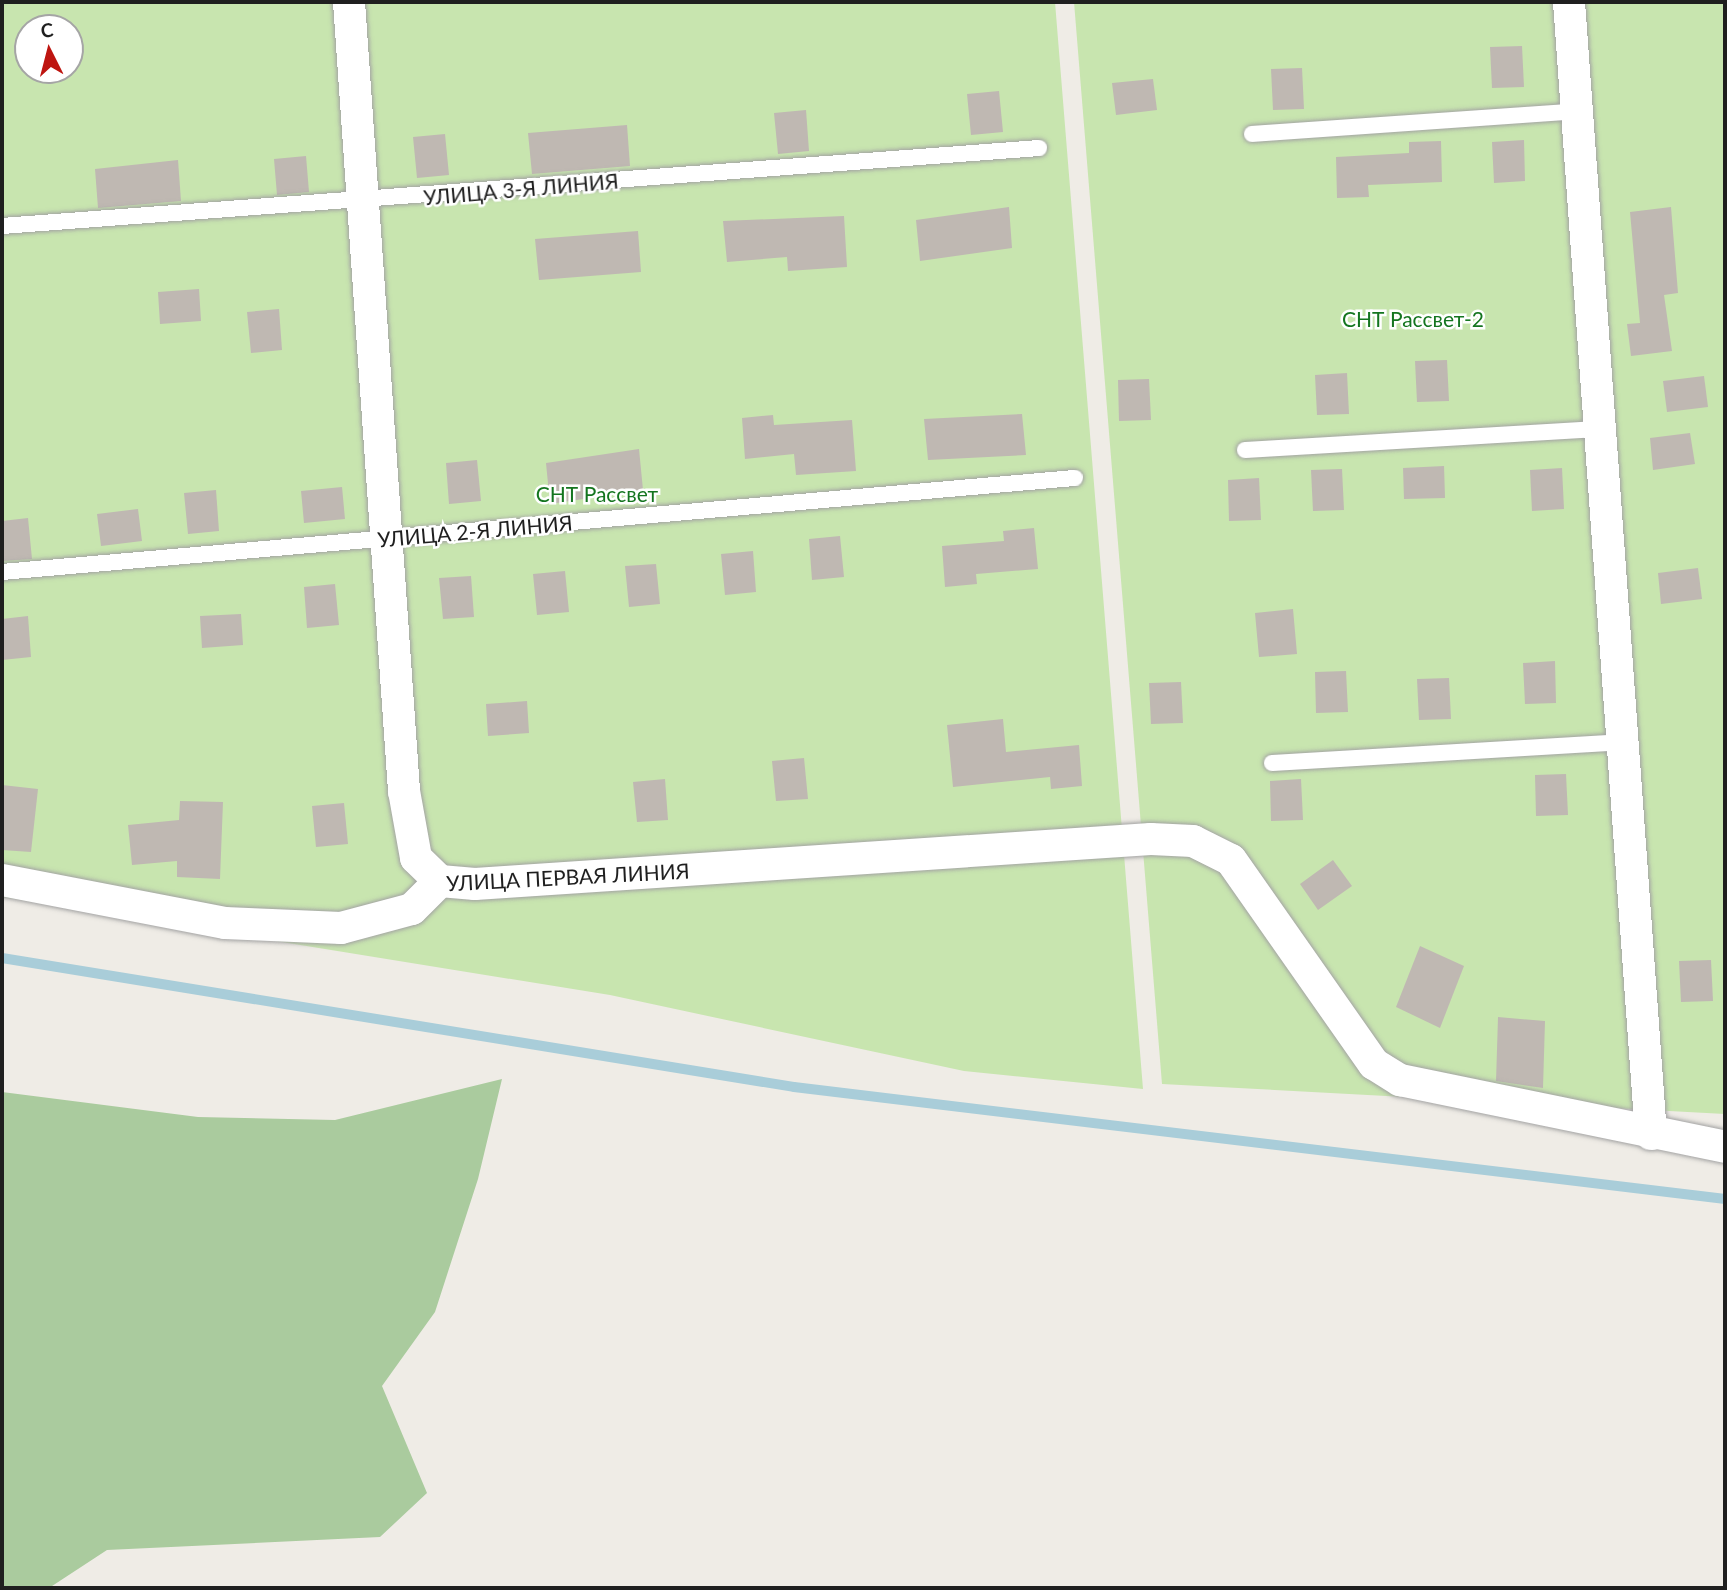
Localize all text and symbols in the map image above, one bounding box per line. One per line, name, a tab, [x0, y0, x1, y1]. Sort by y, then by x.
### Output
north arrow	[14, 14, 84, 84]
text: С	[39, 18, 54, 42]
street label: УЛИЦА 3-Я ЛИНИЯ	[422, 168, 620, 210]
park label: СНТ Рассвет-2	[1342, 306, 1484, 332]
park label: СНТ Рассвет	[536, 481, 658, 507]
street label: УЛИЦА 2-Я ЛИНИЯ	[376, 510, 574, 552]
street label: УЛИЦА ПЕРВАЯ ЛИНИЯ	[446, 858, 690, 896]

